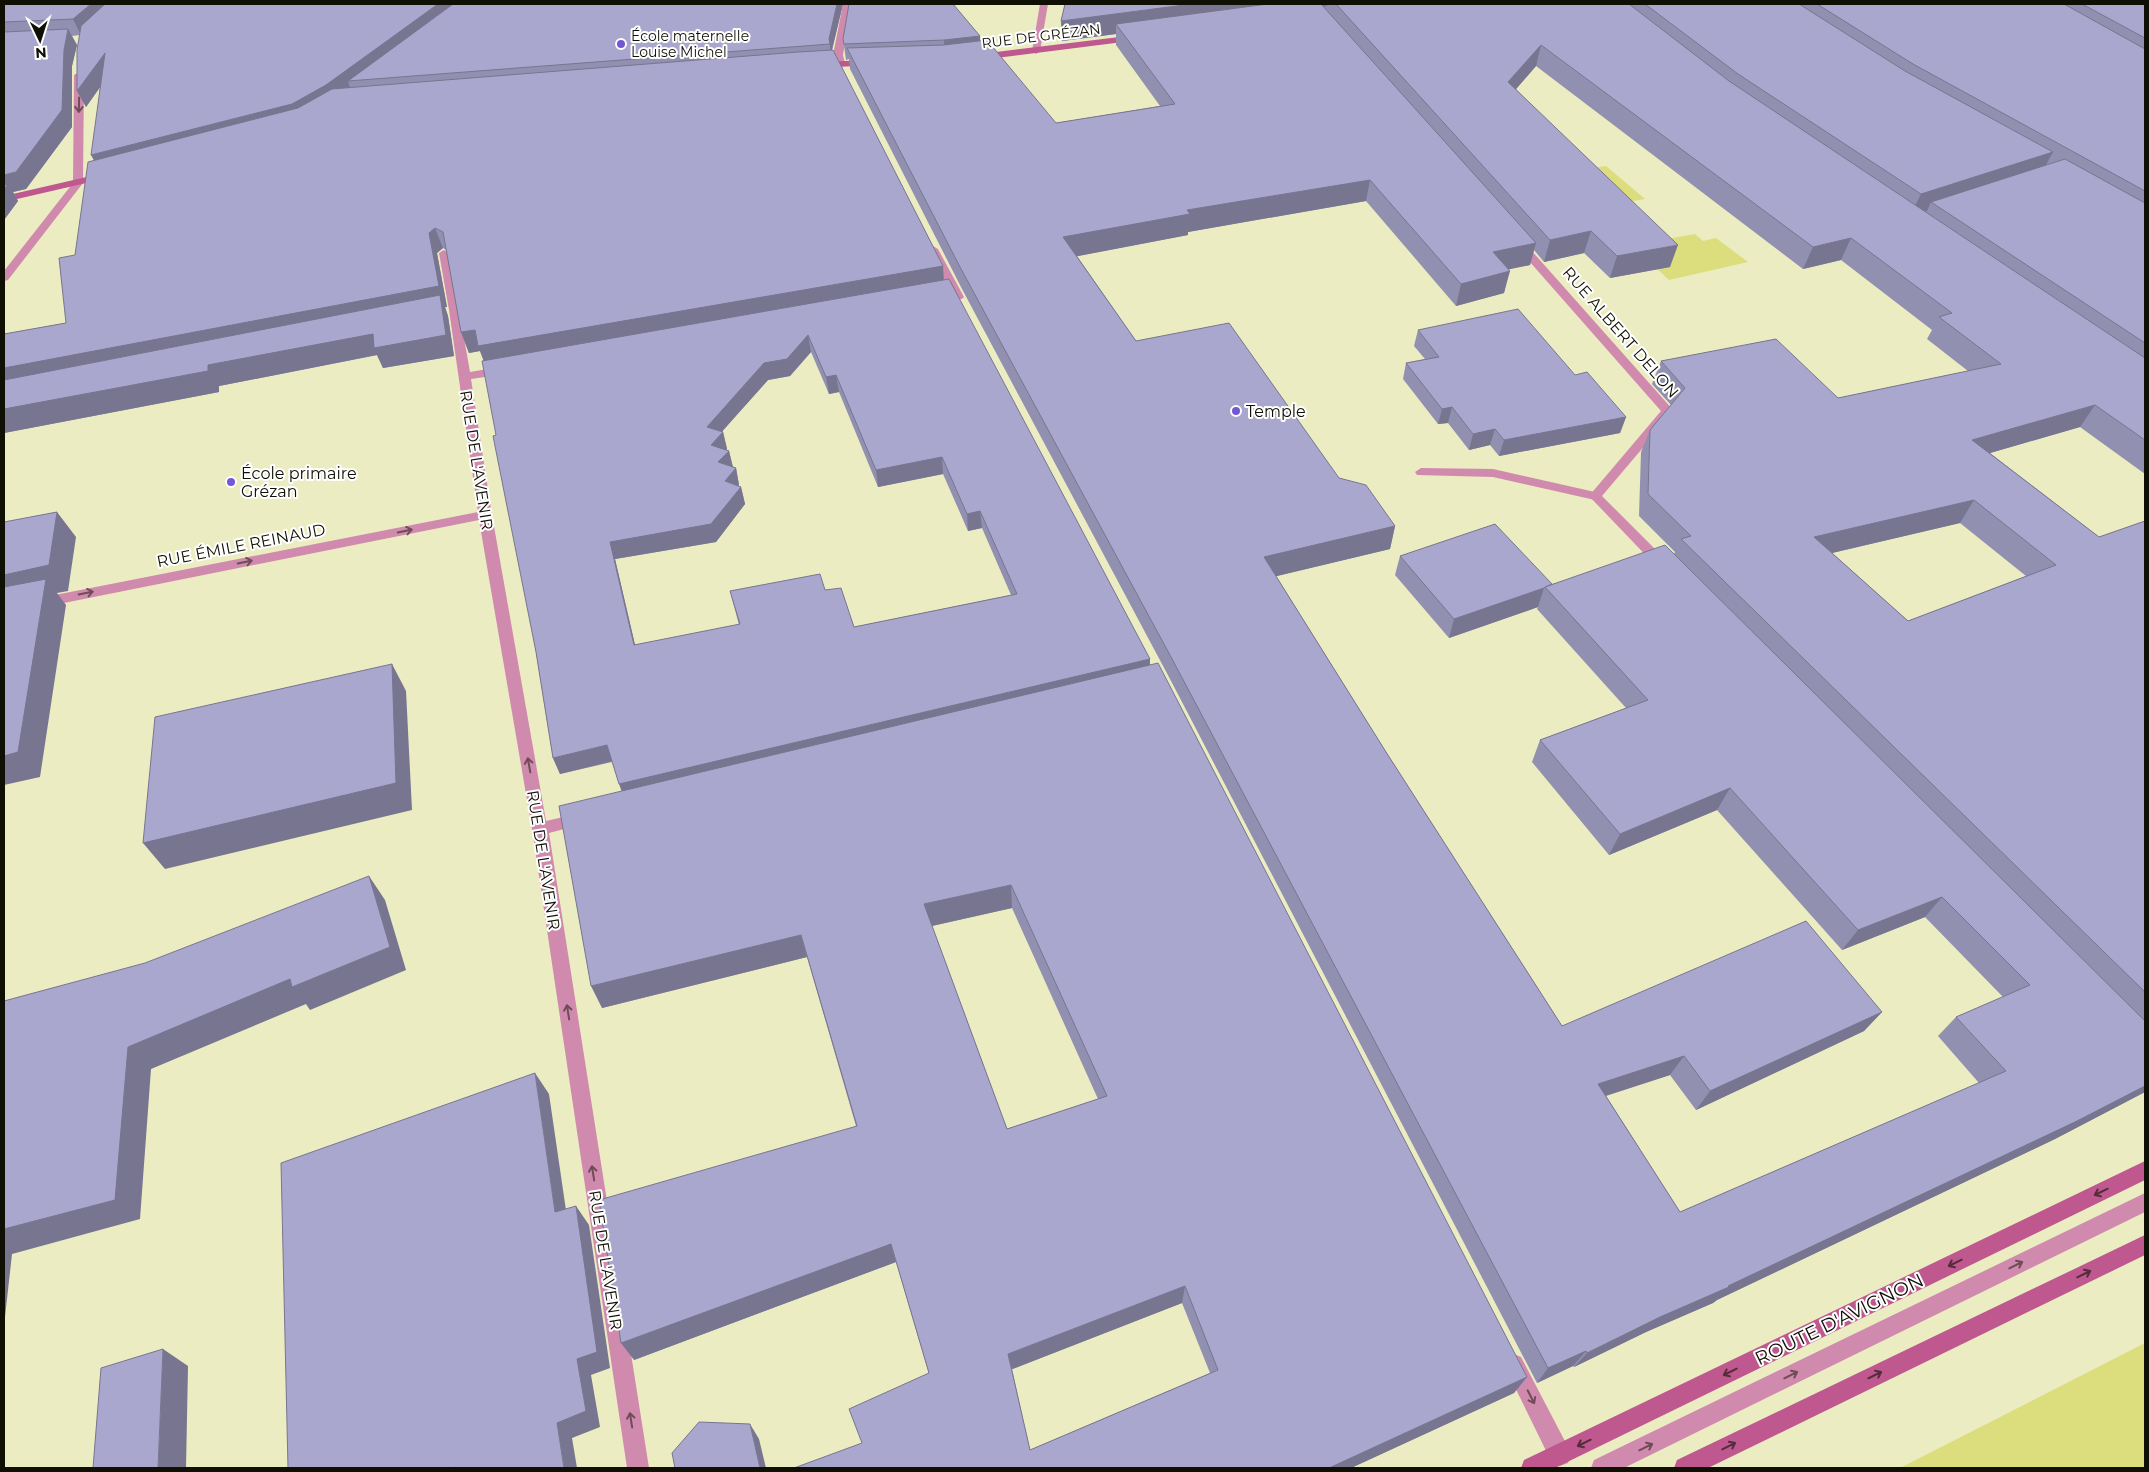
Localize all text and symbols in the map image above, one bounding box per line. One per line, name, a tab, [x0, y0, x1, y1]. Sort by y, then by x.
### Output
north arrow	[15, 15, 65, 65]
street label: RUE DE GRÉZAN	[981, 20, 1101, 52]
place label: École maternelle Louise Michel	[631, 27, 749, 61]
marker: École maternelle Louise Michel	[615, 38, 627, 50]
text: N	[35, 44, 47, 62]
one-way arrow	[74, 97, 83, 113]
street label: RUE ALBERT DELON	[1559, 263, 1683, 402]
street label: RUE DE L'AVENIR	[456, 389, 497, 531]
place label: Temple	[1246, 402, 1306, 421]
marker: Temple	[1230, 405, 1242, 417]
place label: École primaire Grézan	[241, 464, 357, 501]
marker: École primaire Grézan	[225, 476, 237, 488]
street label: RUE ÉMILE REINAUD	[155, 520, 327, 571]
one-way arrow	[397, 526, 413, 535]
one-way arrow	[237, 557, 253, 567]
one-way arrow	[78, 588, 94, 598]
one-way arrow	[523, 758, 533, 774]
street label: RUE DE L'AVENIR	[523, 789, 564, 931]
one-way arrow	[563, 1005, 573, 1021]
one-way arrow	[587, 1165, 597, 1181]
one-way arrow	[2094, 1187, 2109, 1197]
street label: RUE DE L'AVENIR	[585, 1189, 626, 1331]
one-way arrow	[1948, 1258, 1963, 1268]
one-way arrow	[2008, 1260, 2023, 1269]
street label: ROUTE D'AVIGNON	[1751, 1269, 1927, 1370]
one-way arrow	[2076, 1269, 2091, 1278]
one-way arrow	[1723, 1367, 1738, 1377]
one-way arrow	[1784, 1370, 1799, 1380]
one-way arrow	[1867, 1370, 1882, 1380]
one-way arrow	[1527, 1389, 1536, 1404]
one-way arrow	[625, 1412, 635, 1428]
one-way arrow	[1577, 1439, 1592, 1448]
one-way arrow	[1721, 1441, 1736, 1450]
one-way arrow	[1638, 1442, 1653, 1452]

